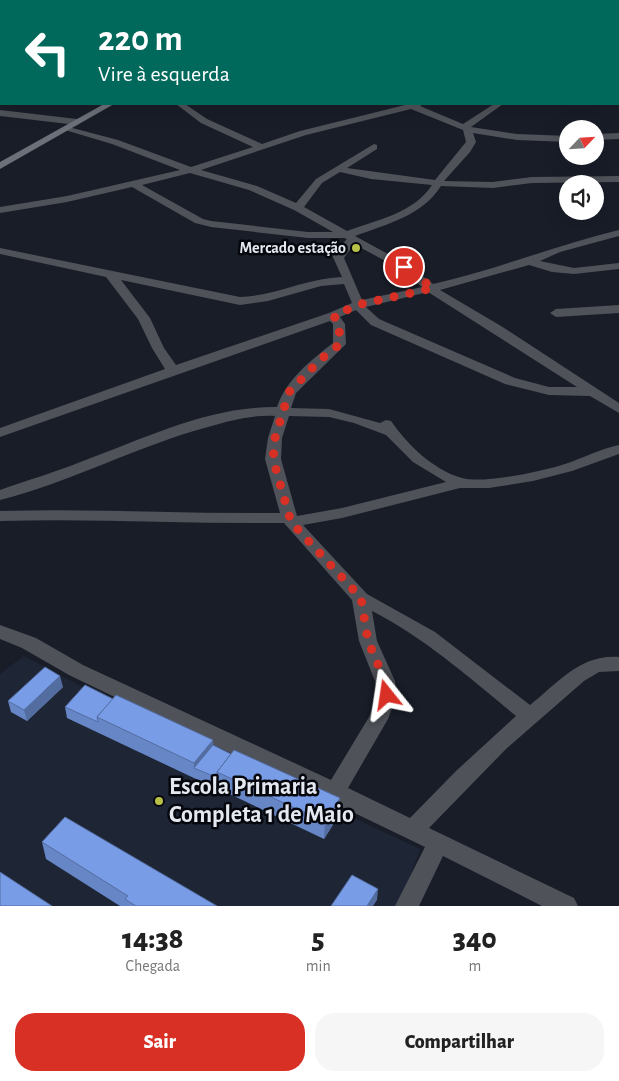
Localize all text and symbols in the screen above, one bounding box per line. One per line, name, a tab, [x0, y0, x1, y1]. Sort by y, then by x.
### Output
icon: left	[15, 20, 80, 85]
text: 220 m	[98, 22, 183, 57]
text: Vire à esquerda	[98, 63, 230, 85]
north arrow	[559, 120, 604, 165]
map controls	[559, 120, 604, 220]
button: sound	[559, 175, 604, 220]
place label: Mercado estação	[240, 240, 346, 256]
marker: Mercado estação	[350, 242, 362, 254]
pin	[383, 246, 425, 288]
icon: arrive	[390, 253, 418, 281]
position arrow	[360, 668, 412, 720]
place label: Escola Primaria Completa 1 de Maio	[169, 775, 354, 827]
marker: Escola Primaria Completa 1 de Maio	[153, 795, 165, 807]
text: 14:38	[122, 924, 184, 954]
text: 5	[312, 924, 325, 954]
text: 340	[453, 924, 497, 954]
text: Chegada	[126, 958, 180, 974]
text: min	[306, 958, 331, 974]
text: m	[468, 958, 481, 974]
button: Sair	[15, 1013, 305, 1071]
button: Compartilhar	[315, 1013, 604, 1071]

